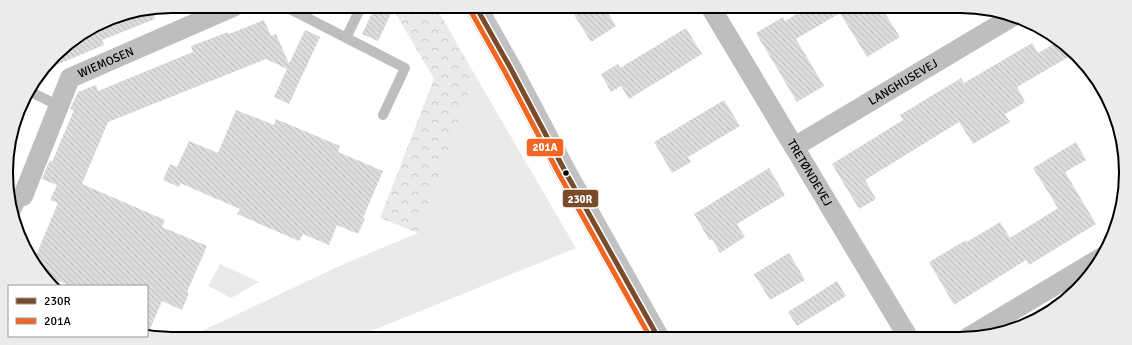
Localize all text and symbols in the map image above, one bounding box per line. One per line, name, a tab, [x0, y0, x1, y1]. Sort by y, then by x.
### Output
street label: WIEMOSEN	[75, 44, 136, 81]
street label: LANGHUSEVEJ	[866, 56, 940, 108]
street label: TRETØNDEVEJ	[784, 137, 835, 209]
line badge: 201A	[526, 138, 564, 157]
text: 201A	[533, 141, 557, 154]
unlabelled marker	[561, 168, 571, 178]
line badge: 230R	[562, 189, 599, 208]
text: 230R	[568, 193, 593, 206]
legend	[8, 285, 148, 337]
text: 230R	[44, 294, 71, 309]
text: 201A	[44, 314, 71, 329]

